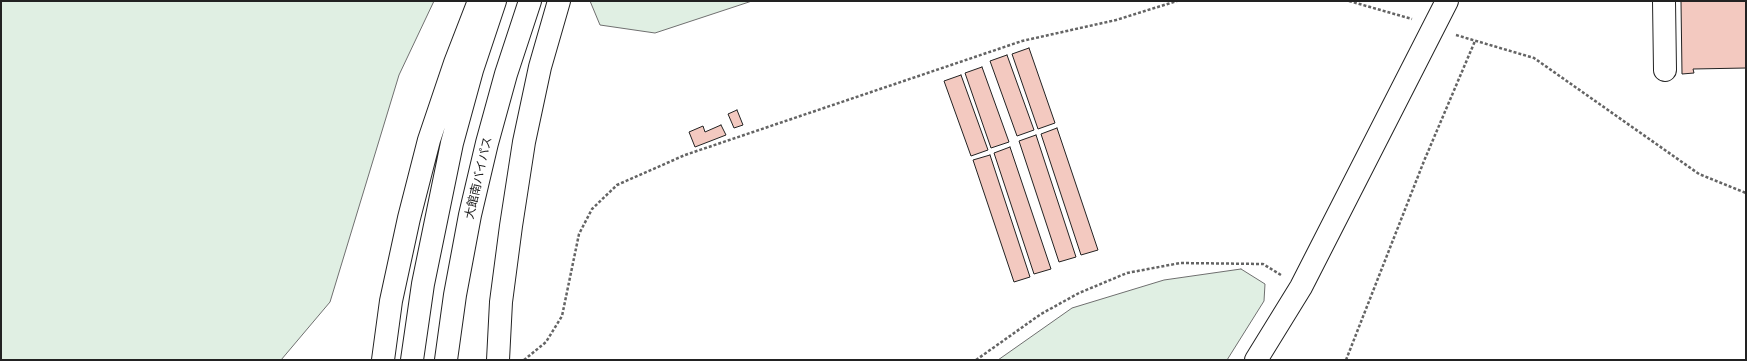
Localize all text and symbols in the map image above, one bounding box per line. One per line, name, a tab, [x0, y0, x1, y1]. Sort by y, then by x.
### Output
street label: 大館南バイパス	[463, 135, 495, 221]

